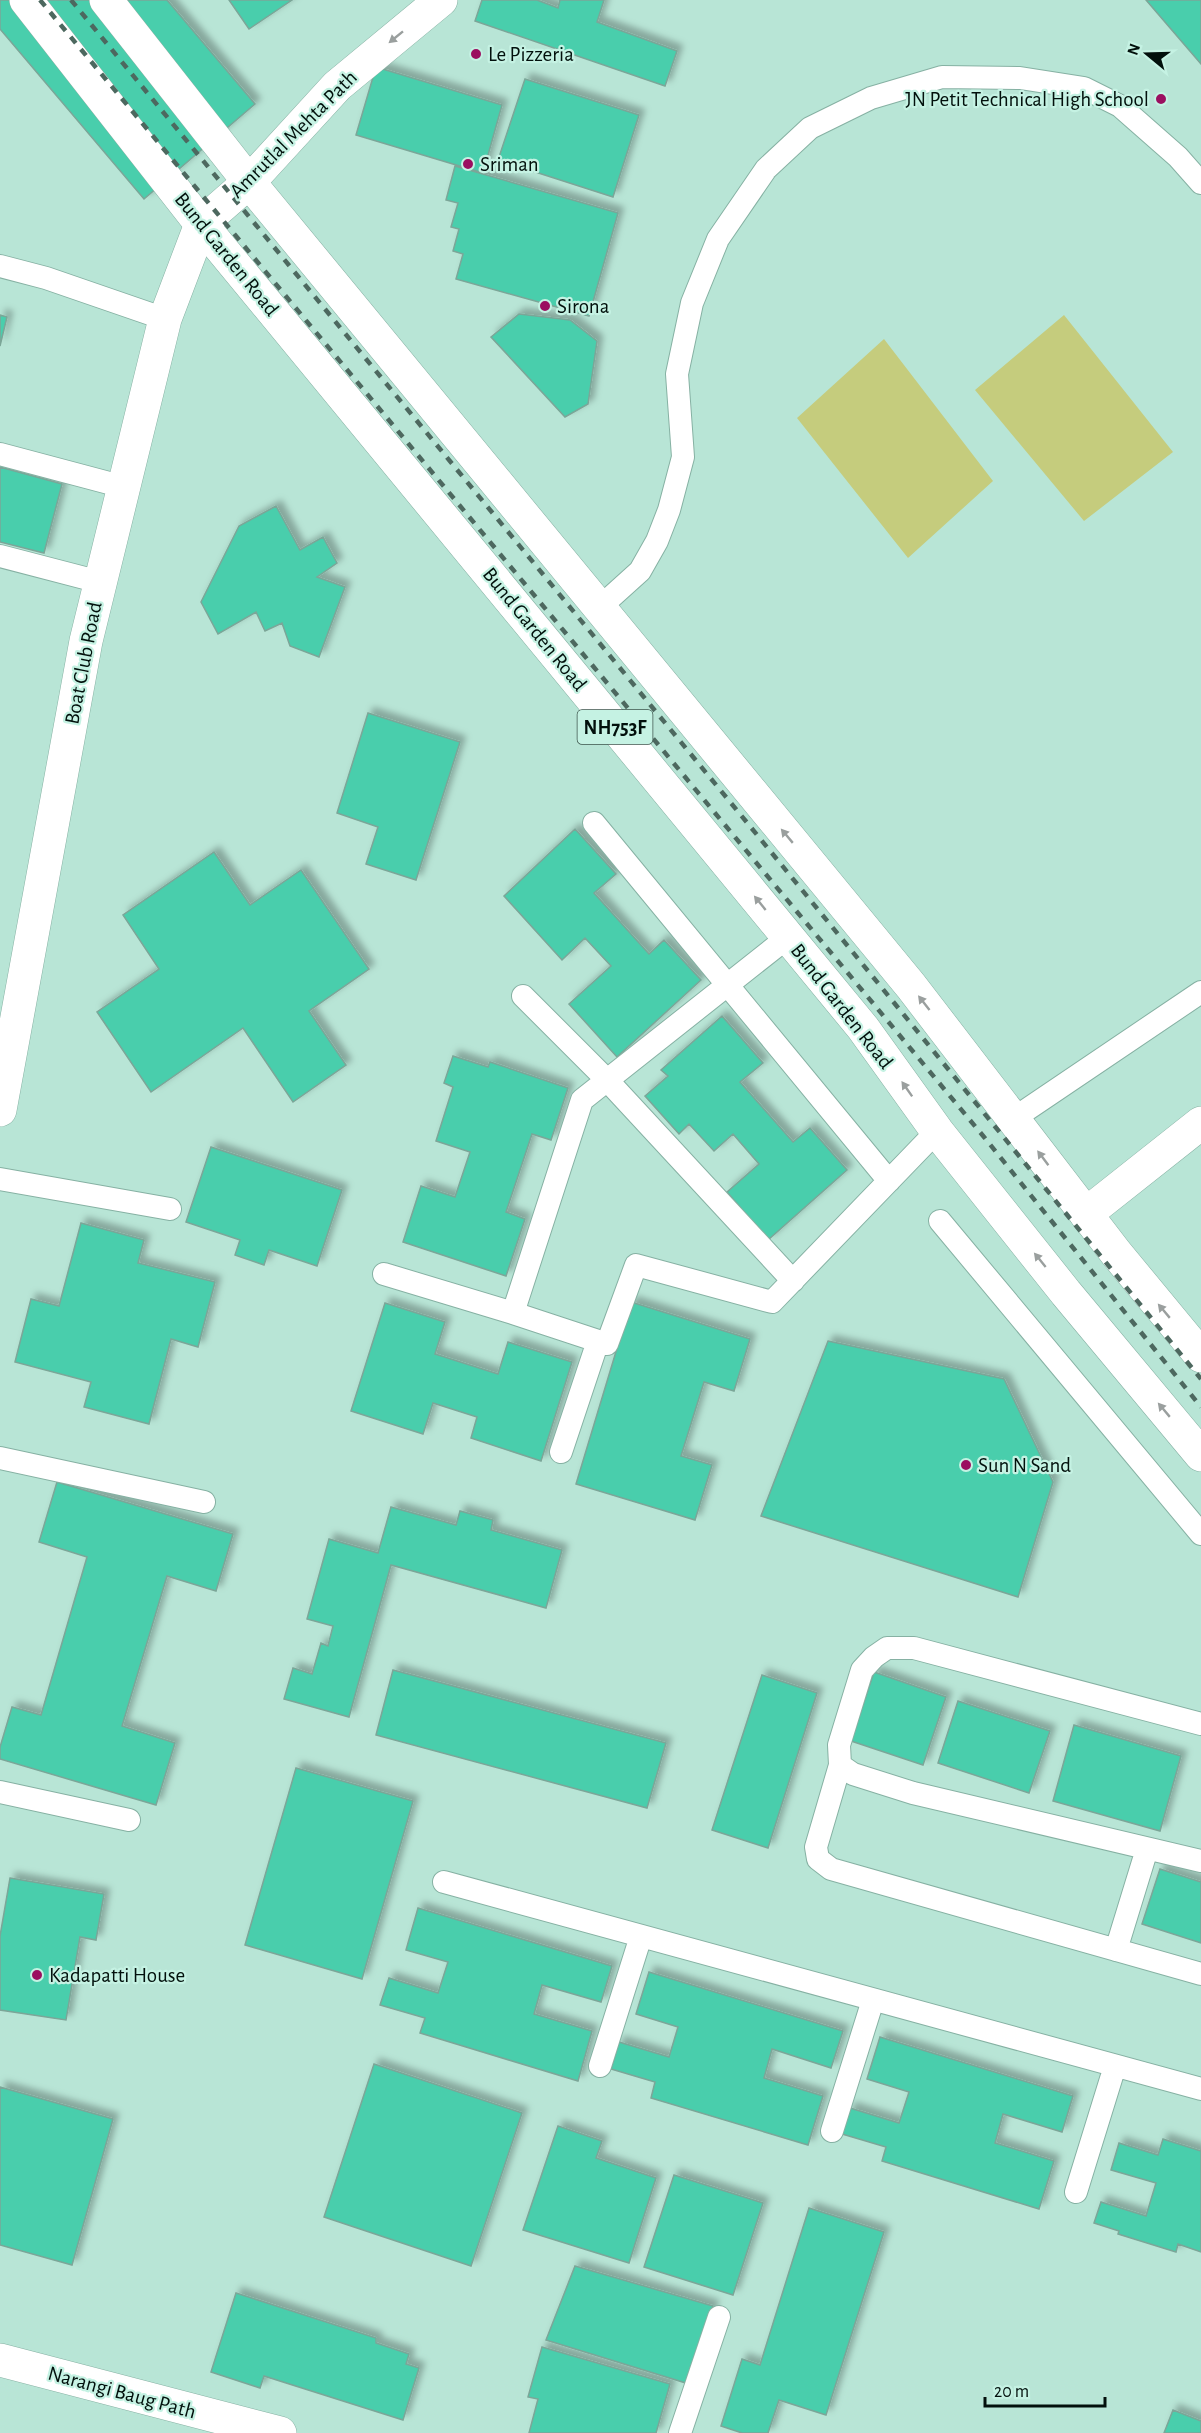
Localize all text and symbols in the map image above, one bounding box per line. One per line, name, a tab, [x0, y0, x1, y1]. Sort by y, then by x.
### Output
north arrow	[1117, 24, 1177, 84]
one-way arrow	[389, 30, 404, 43]
text: N	[1124, 42, 1143, 57]
place label: Le Pizzeria	[488, 44, 574, 65]
marker: Le Pizzeria	[469, 47, 483, 61]
street label: Amrutlal Mehta Path	[226, 67, 361, 202]
place label: JN Petit Technical High School	[905, 89, 1149, 110]
marker: JN Petit Technical High School	[1154, 92, 1168, 106]
place label: Sriman	[480, 154, 539, 175]
marker: Sriman	[461, 157, 475, 171]
street label: Bund Garden Road	[171, 189, 283, 320]
place label: Sirona	[557, 296, 610, 317]
marker: Sirona	[538, 299, 552, 313]
street label: Bund Garden Road	[479, 564, 591, 695]
street label: Boat Club Road	[61, 600, 106, 726]
road number: NH753F	[578, 710, 652, 744]
one-way arrow	[781, 829, 794, 844]
one-way arrow	[754, 896, 767, 911]
street label: Bund Garden Road	[786, 940, 897, 1073]
one-way arrow	[918, 996, 930, 1012]
one-way arrow	[901, 1082, 913, 1098]
one-way arrow	[1037, 1150, 1049, 1165]
one-way arrow	[1034, 1252, 1046, 1267]
one-way arrow	[1157, 1303, 1170, 1319]
one-way arrow	[1157, 1402, 1170, 1418]
place label: Sun N Sand	[978, 1455, 1071, 1476]
marker: Sun N Sand	[959, 1458, 973, 1472]
place label: Kadapatti House	[49, 1965, 185, 1986]
marker: Kadapatti House	[30, 1968, 44, 1982]
street label: Narangi Baug Path	[46, 2363, 198, 2422]
scale bar	[985, 2370, 1105, 2408]
text: 20 m	[994, 2383, 1029, 2401]

